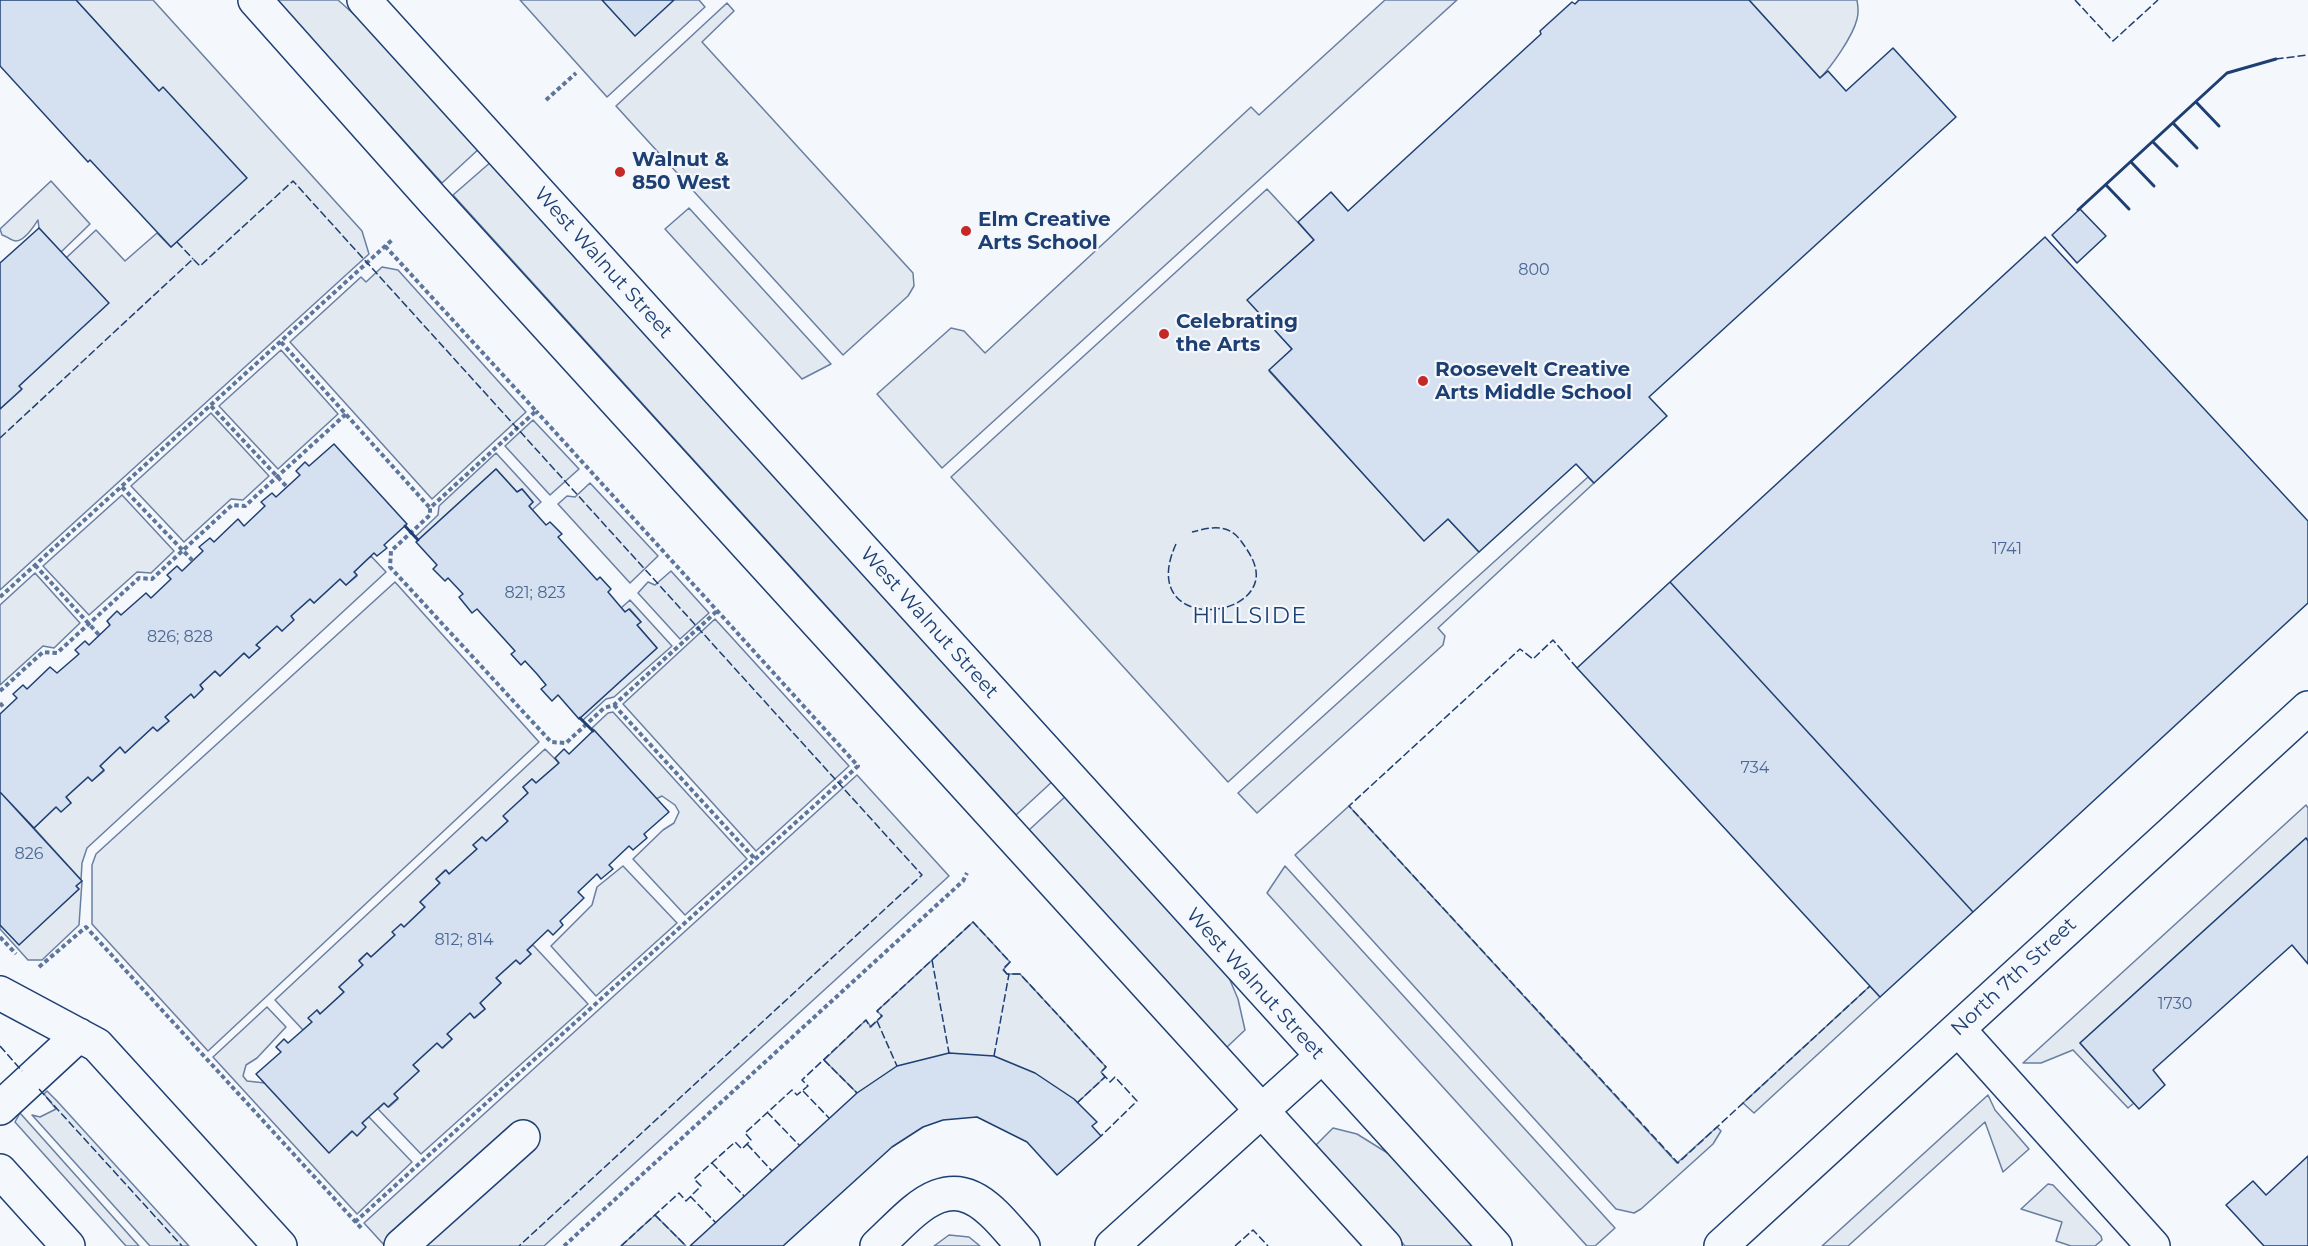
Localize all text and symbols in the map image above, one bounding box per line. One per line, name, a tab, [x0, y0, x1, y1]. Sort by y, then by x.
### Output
place label: Walnut & 850 West	[632, 148, 730, 195]
marker: Walnut & 850 West	[613, 165, 627, 179]
street label: West Walnut Street	[529, 182, 677, 344]
place label: Elm Creative Arts School	[978, 208, 1111, 255]
marker: Elm Creative Arts School	[959, 224, 973, 238]
house number: 800	[1518, 260, 1550, 280]
place label: Celebrating the Arts	[1176, 310, 1298, 357]
marker: Celebrating the Arts	[1157, 327, 1171, 341]
place label: Roosevelt Creative Arts Middle School	[1435, 358, 1632, 405]
marker: Roosevelt Creative Arts Middle School	[1416, 374, 1430, 388]
house number: 1741	[1992, 539, 2022, 559]
street label: West Walnut Street	[855, 542, 1003, 704]
house number: 821; 823	[505, 583, 565, 603]
district label: HILLSIDE	[1192, 604, 1308, 630]
house number: 826; 828	[147, 627, 213, 647]
house number: 734	[1741, 758, 1769, 778]
house number: 826	[14, 844, 44, 864]
street label: West Walnut Street	[1181, 903, 1329, 1065]
street label: North 7th Street	[1946, 913, 2082, 1041]
house number: 812; 814	[434, 930, 494, 950]
house number: 1730	[2158, 994, 2192, 1014]

